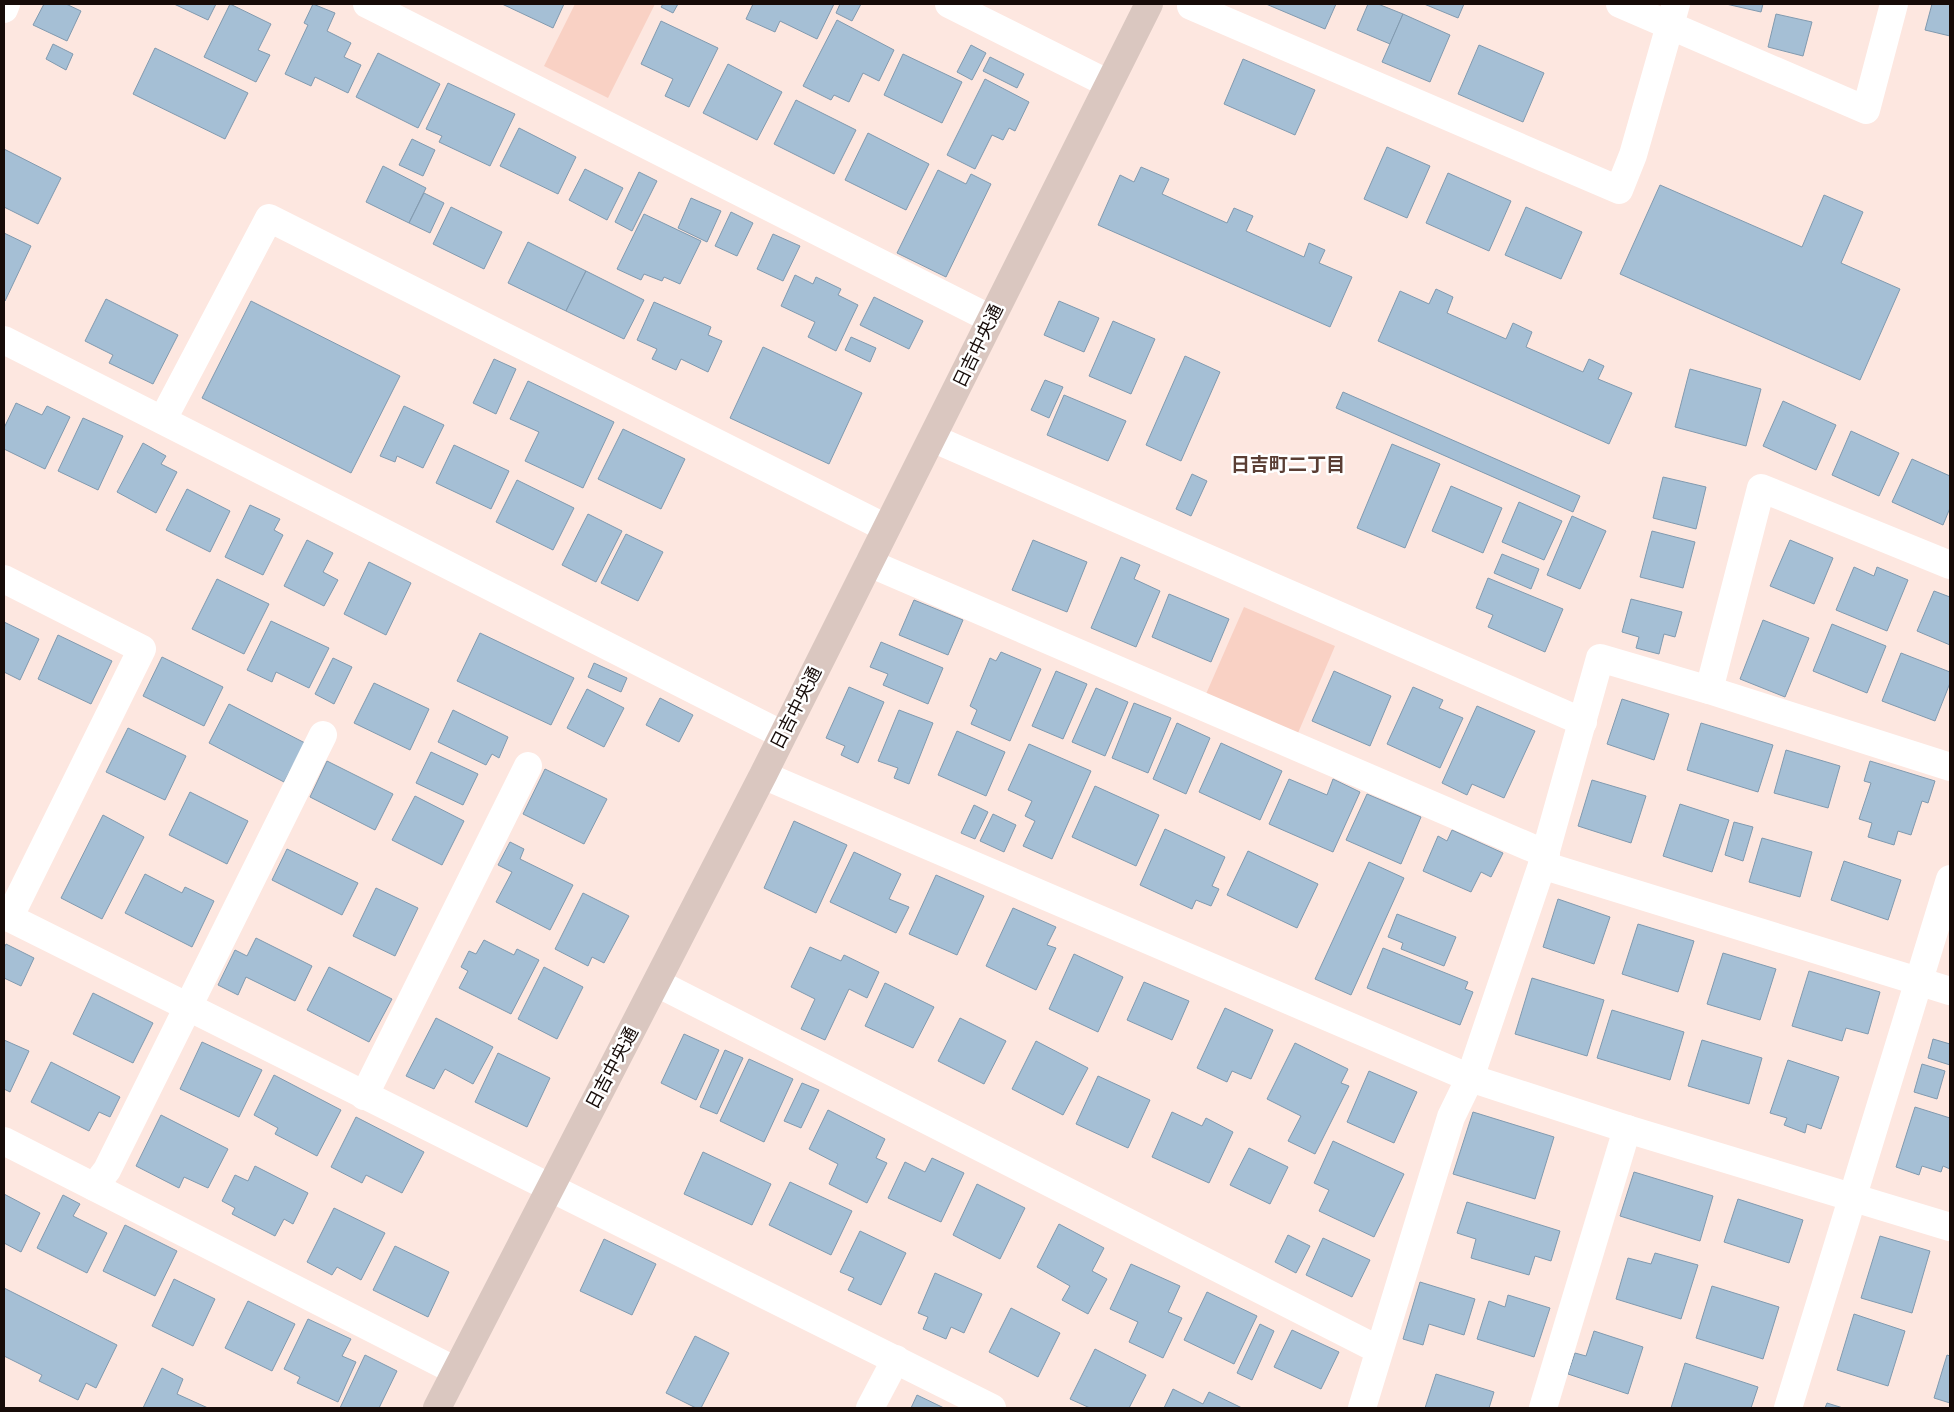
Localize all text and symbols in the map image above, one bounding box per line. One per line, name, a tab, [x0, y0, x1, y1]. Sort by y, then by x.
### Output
street label: 日吉中央通	[947, 300, 1009, 392]
district label: 日吉町二丁目	[1231, 452, 1345, 477]
street label: 日吉中央通	[765, 662, 827, 754]
street label: 日吉中央通	[580, 1023, 644, 1113]

